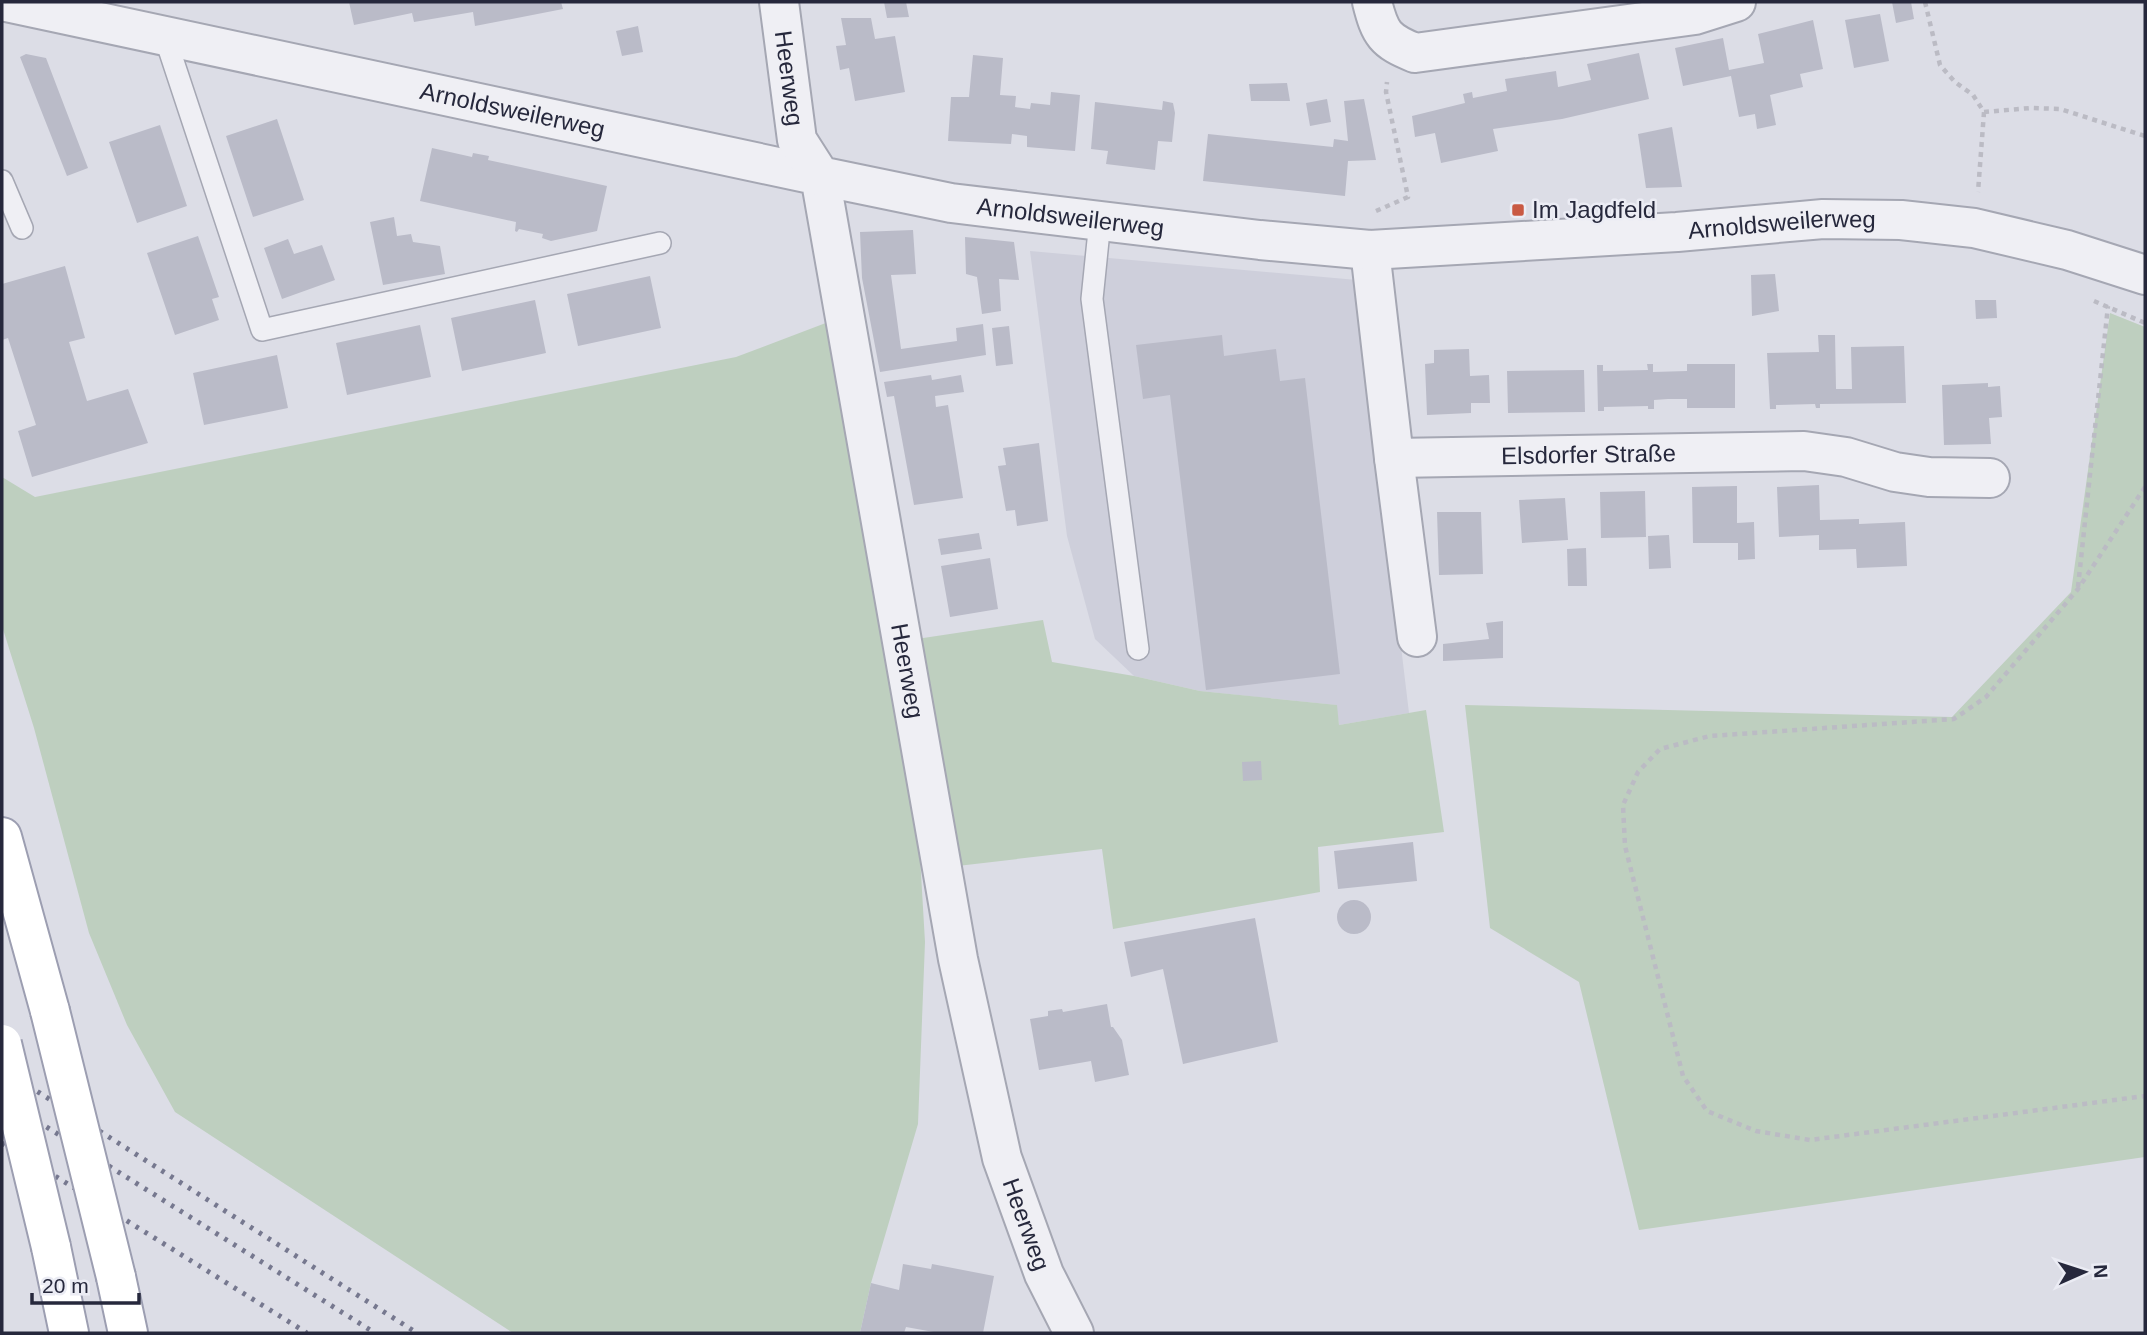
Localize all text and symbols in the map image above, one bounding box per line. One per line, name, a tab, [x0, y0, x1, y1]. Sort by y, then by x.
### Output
street label: Heerweg	[770, 29, 809, 128]
street label: Arnoldsweilerweg	[418, 77, 608, 143]
street label: Arnoldsweilerweg	[976, 192, 1166, 241]
place label: Im Jagdfeld	[1532, 196, 1656, 223]
marker: Im Jagdfeld	[1510, 202, 1526, 218]
street label: Arnoldsweilerweg	[1687, 205, 1876, 244]
street label: Elsdorfer Straße	[1501, 439, 1676, 469]
street label: Heerweg	[886, 621, 929, 721]
street label: Heerweg	[997, 1175, 1056, 1274]
north arrow	[2049, 1237, 2119, 1307]
scale bar	[32, 1262, 138, 1306]
text: N	[2090, 1264, 2111, 1279]
text: 20 m	[42, 1274, 89, 1297]

